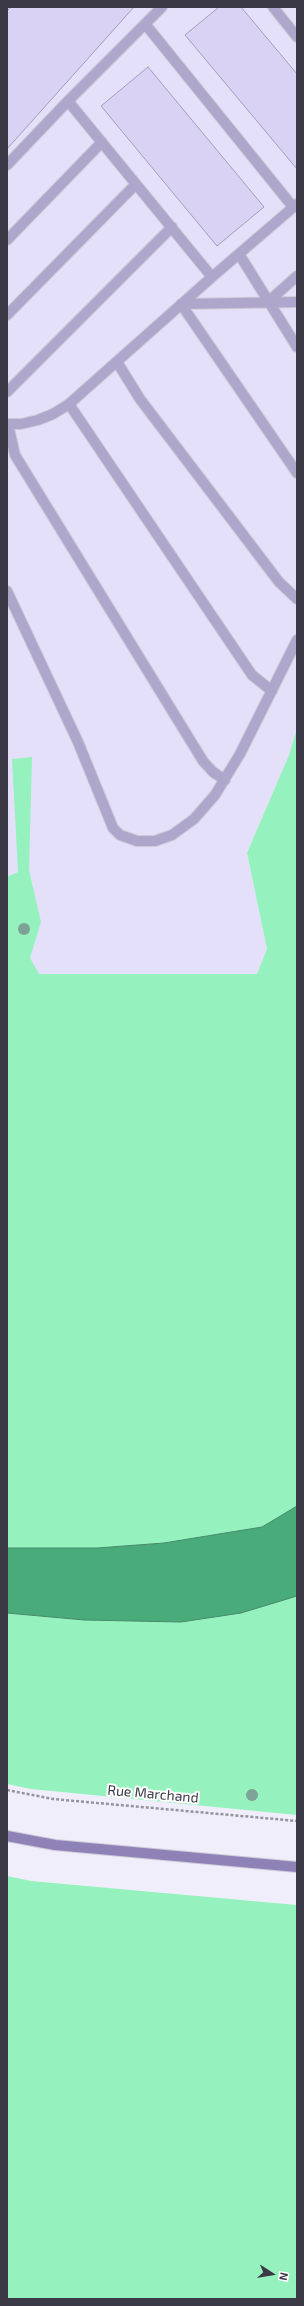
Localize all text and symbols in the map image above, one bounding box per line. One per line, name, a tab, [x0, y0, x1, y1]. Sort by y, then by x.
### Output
street label: Rue Marchand	[107, 1782, 199, 1806]
north arrow	[252, 2254, 292, 2294]
text: N	[277, 2271, 291, 2282]

